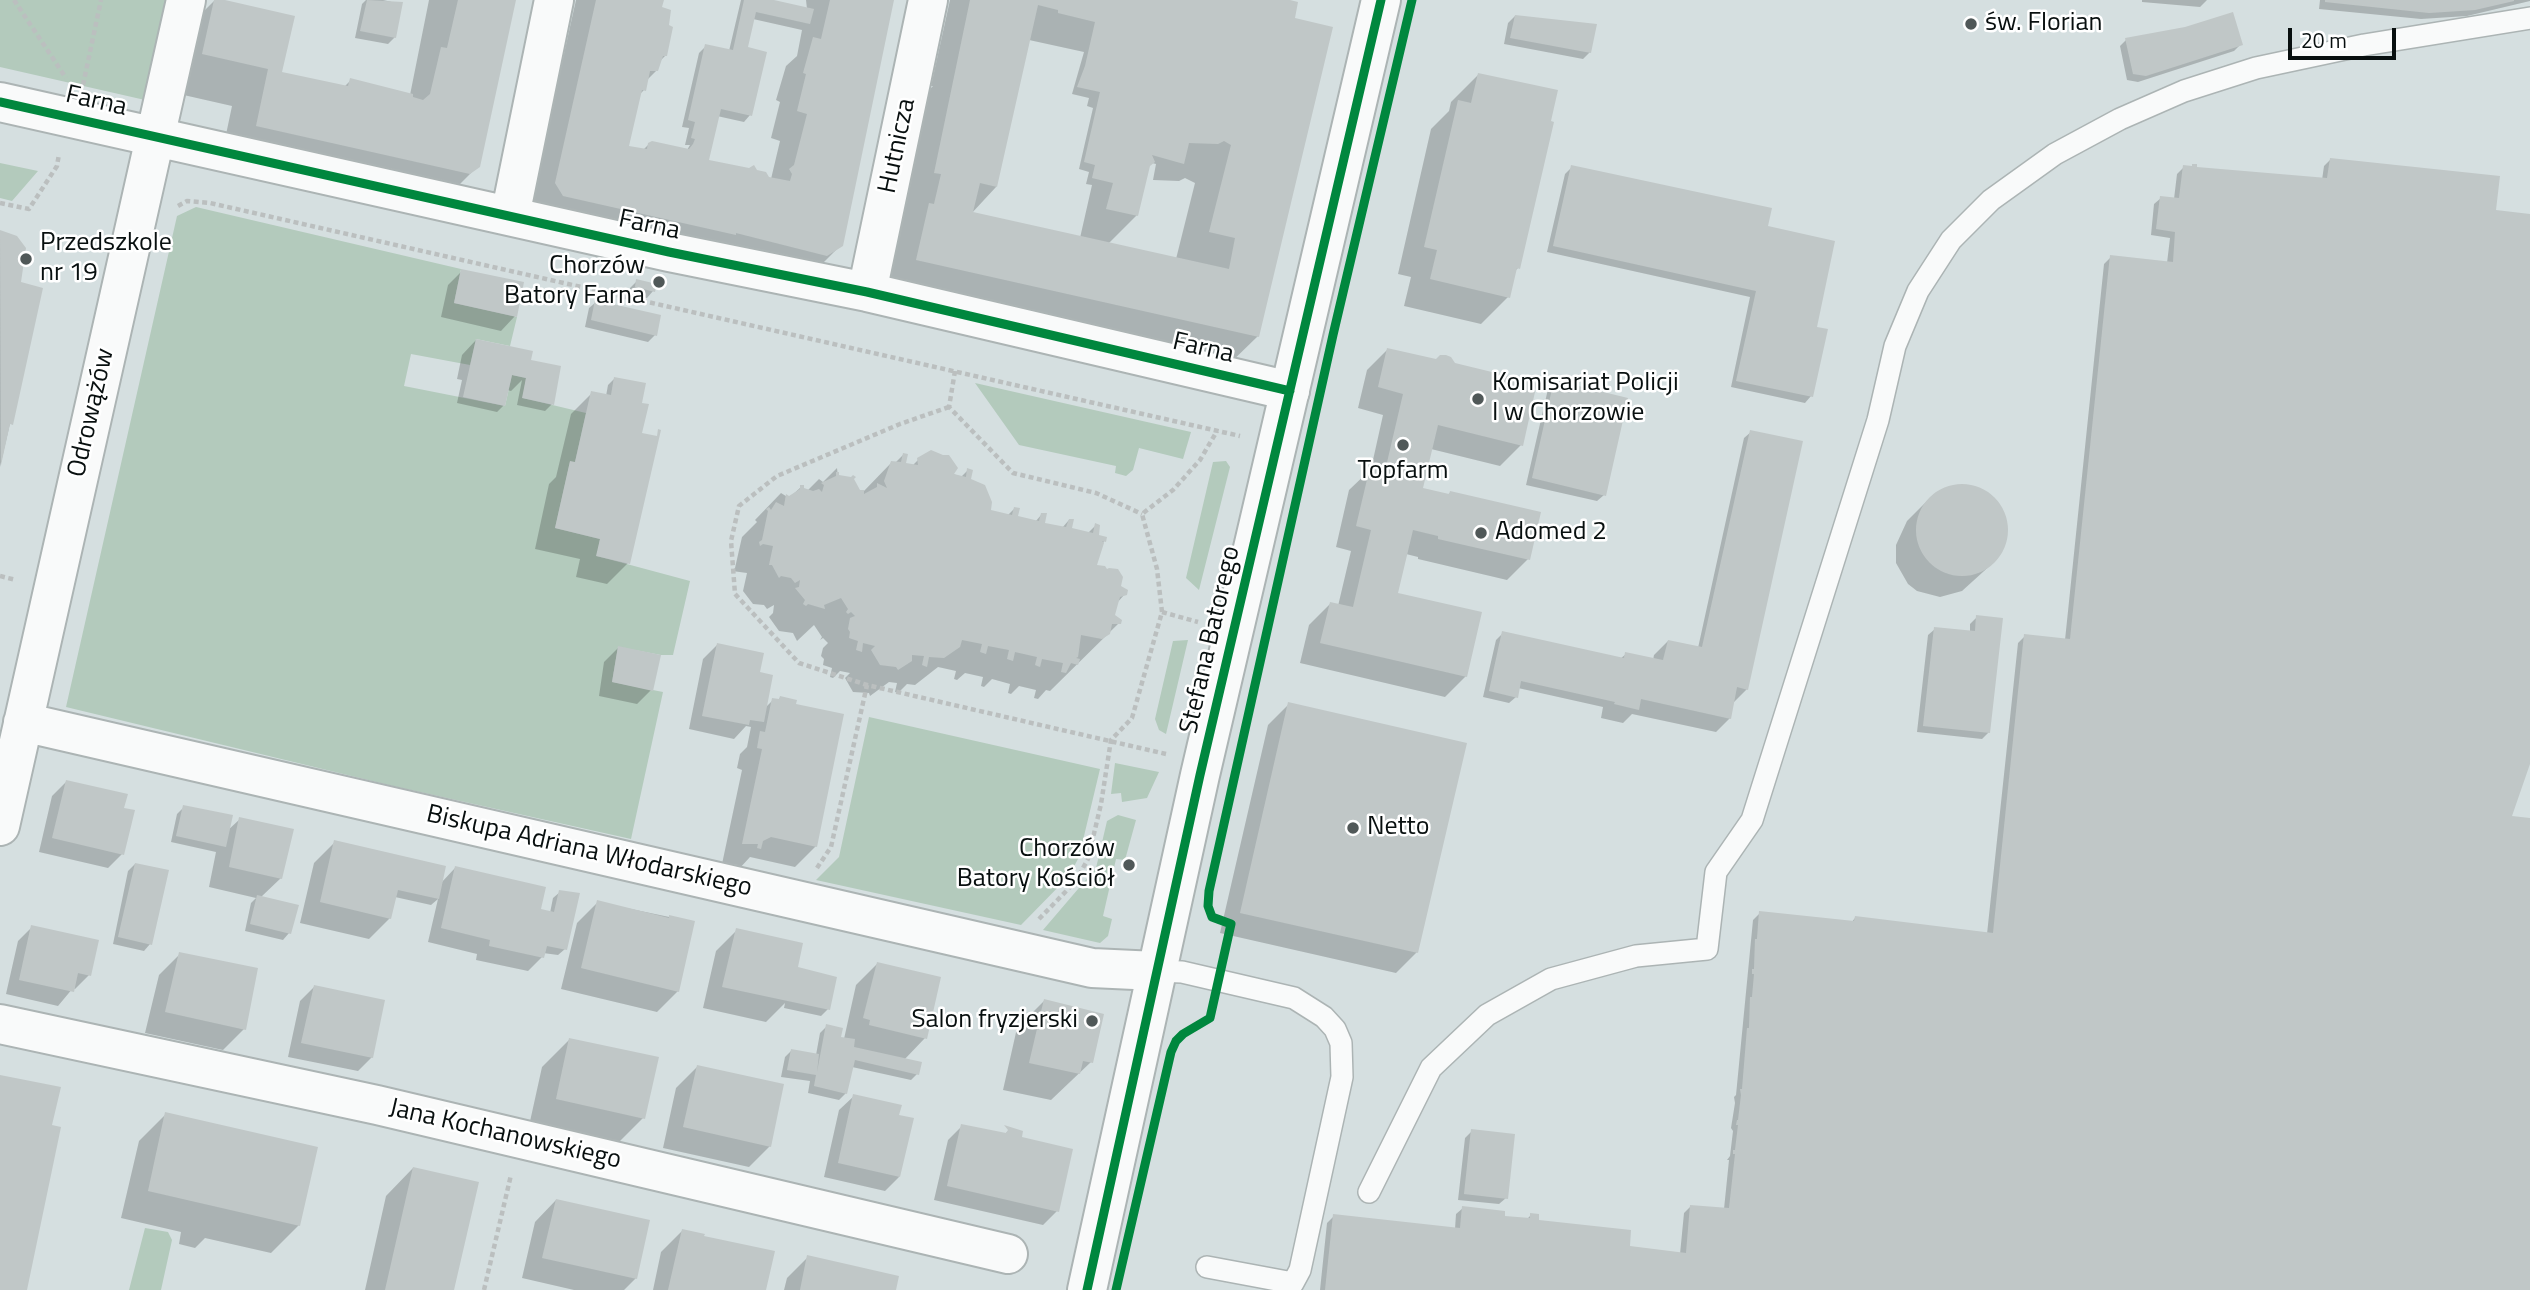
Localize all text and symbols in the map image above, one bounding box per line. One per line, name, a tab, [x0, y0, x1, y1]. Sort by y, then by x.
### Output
place label: św. Florian	[1985, 8, 2102, 40]
scale bar	[2292, 14, 2400, 58]
marker: św. Florian	[1963, 16, 1979, 32]
text: 20 m	[2301, 24, 2347, 56]
street label: Farna	[62, 80, 130, 124]
street label: Hutnicza	[873, 96, 923, 196]
street label: Farna	[616, 204, 682, 248]
place label: Przedszkole nr 19	[40, 228, 172, 290]
marker: Przedszkole nr 19	[18, 251, 34, 267]
place label: Chorzów Batory Farna	[504, 251, 645, 312]
marker: Chorzów Batory Farna	[651, 274, 667, 290]
street label: Farna	[1169, 327, 1237, 371]
street label: Odrowążów	[62, 346, 122, 480]
place label: Komisariat Policji I w Chorzowie	[1492, 368, 1679, 430]
marker: Komisariat Policji I w Chorzowie	[1470, 391, 1486, 407]
marker: Topfarm	[1395, 437, 1411, 453]
place label: Topfarm	[1357, 456, 1449, 488]
place label: Adomed 2	[1495, 517, 1607, 549]
marker: Adomed 2	[1473, 525, 1489, 541]
street label: Stefana Batorego	[1174, 543, 1248, 737]
street label: Biskupa Adriana Włodarskiego	[423, 799, 755, 905]
place label: Netto	[1367, 812, 1429, 844]
marker: Netto	[1345, 820, 1361, 836]
place label: Chorzów Batory Kościół	[957, 834, 1115, 896]
marker: Chorzów Batory Kościół	[1121, 857, 1137, 873]
place label: Salon fryzjerski	[911, 1005, 1078, 1037]
marker: Salon fryzjerski	[1084, 1013, 1100, 1029]
street label: Jana Kochanowskiego	[386, 1093, 624, 1177]

